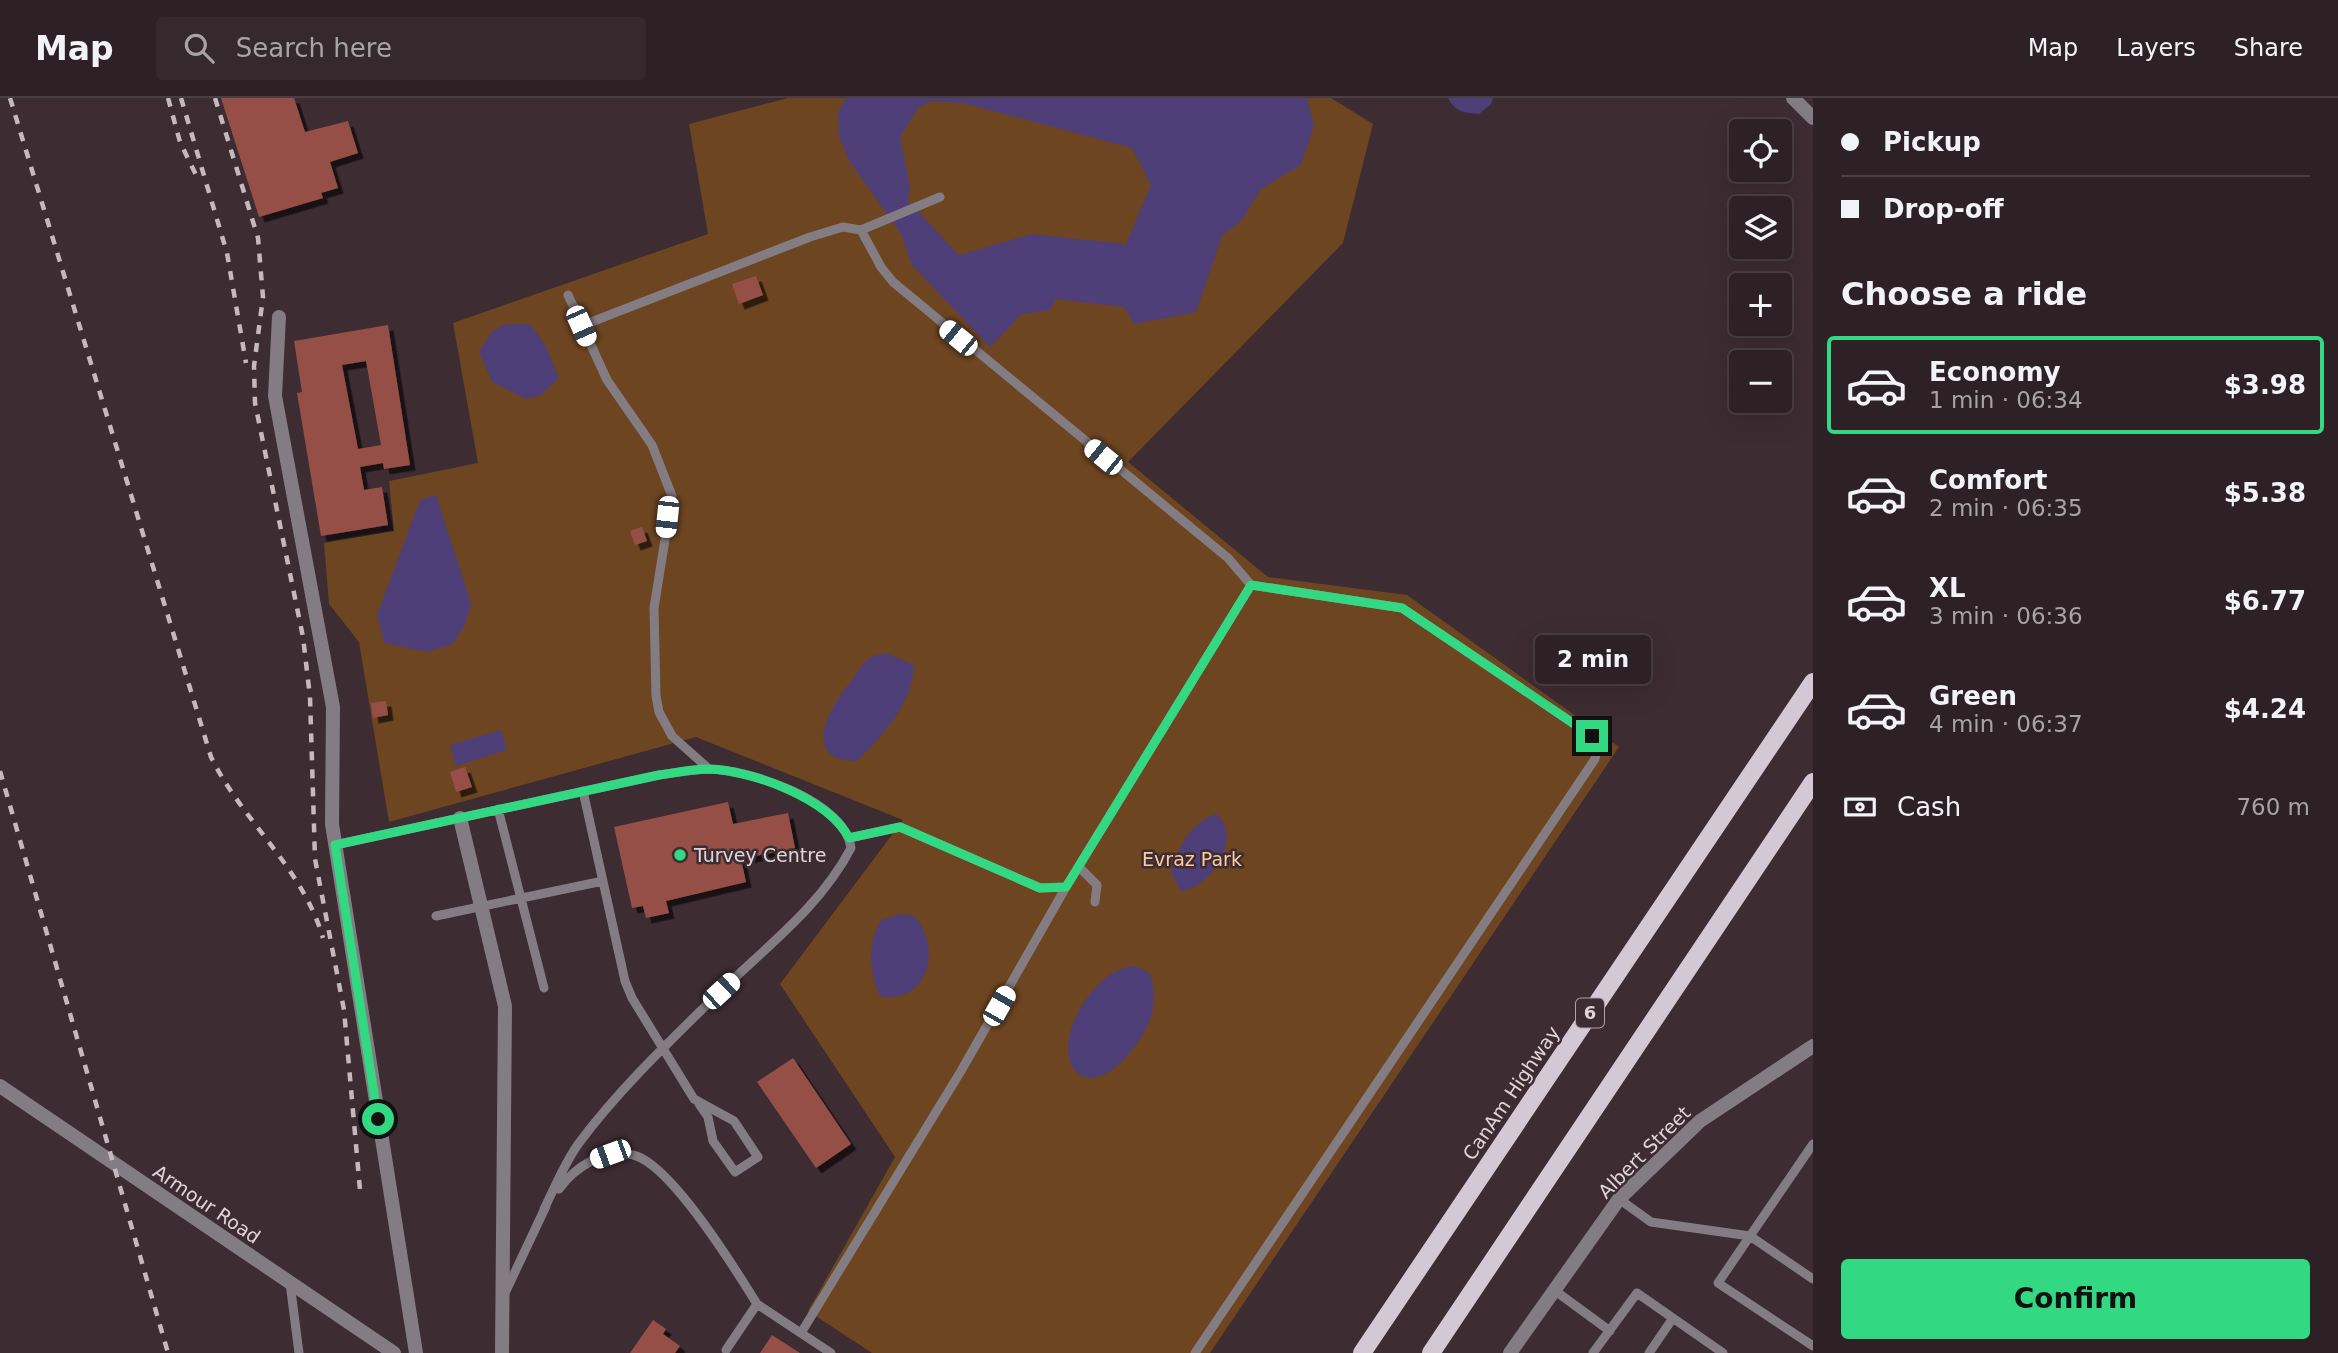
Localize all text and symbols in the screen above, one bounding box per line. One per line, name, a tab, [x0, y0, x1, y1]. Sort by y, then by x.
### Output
search box	[156, 17, 646, 80]
text: Map	[35, 29, 114, 68]
icon: search	[180, 29, 218, 67]
text: Search here	[236, 33, 392, 63]
text: Map	[2028, 34, 2078, 62]
text: Layers	[2116, 34, 2196, 62]
text: Share	[2234, 34, 2303, 62]
map controls	[1729, 119, 1792, 413]
button: locate	[1729, 119, 1792, 182]
text: Pickup	[1883, 127, 1981, 157]
text: Drop-off	[1883, 194, 2004, 224]
button: layers	[1729, 196, 1792, 259]
button: +	[1729, 273, 1792, 336]
text: Choose a ride	[1841, 275, 2087, 313]
car	[563, 303, 600, 349]
car	[936, 317, 981, 359]
button: −	[1729, 350, 1792, 413]
icon: car	[1845, 354, 1908, 417]
text: Economy	[1929, 357, 2060, 387]
text: $3.98	[2224, 370, 2306, 400]
text: 1 min · 06:34	[1929, 387, 2083, 413]
car	[1081, 436, 1126, 478]
icon: car	[1845, 462, 1908, 525]
text: Comfort	[1929, 465, 2047, 495]
text: $5.38	[2224, 478, 2306, 508]
car	[655, 495, 680, 539]
text: 2 min · 06:35	[1929, 495, 2083, 521]
icon: car	[1845, 570, 1908, 633]
text: XL	[1929, 573, 1966, 603]
text: $6.77	[2224, 586, 2306, 616]
text: 3 min · 06:36	[1929, 603, 2083, 629]
callout: 2 min	[1534, 634, 1650, 684]
text: 2 min	[1557, 646, 1629, 672]
icon: car	[1845, 678, 1908, 741]
text: Green	[1929, 681, 2017, 711]
text: $4.24	[2224, 694, 2306, 724]
text: 4 min · 06:37	[1929, 711, 2083, 737]
route end	[1576, 720, 1608, 752]
icon: cash	[1841, 788, 1879, 826]
text: Cash	[1897, 792, 1961, 822]
text: 760 m	[2236, 794, 2310, 820]
place label: Turvey Centre	[693, 844, 826, 866]
marker: Turvey Centre	[672, 847, 688, 863]
park label: Evraz Park	[1142, 848, 1242, 870]
car	[699, 969, 744, 1013]
car	[980, 983, 1019, 1029]
road number: 6	[1576, 998, 1604, 1028]
street label: CanAm Highway	[1458, 1022, 1564, 1164]
street label: Albert Street	[1593, 1101, 1695, 1203]
route start	[362, 1103, 394, 1135]
car	[587, 1137, 634, 1171]
street label: Armour Road	[149, 1160, 265, 1248]
button: Confirm	[1841, 1259, 2310, 1339]

